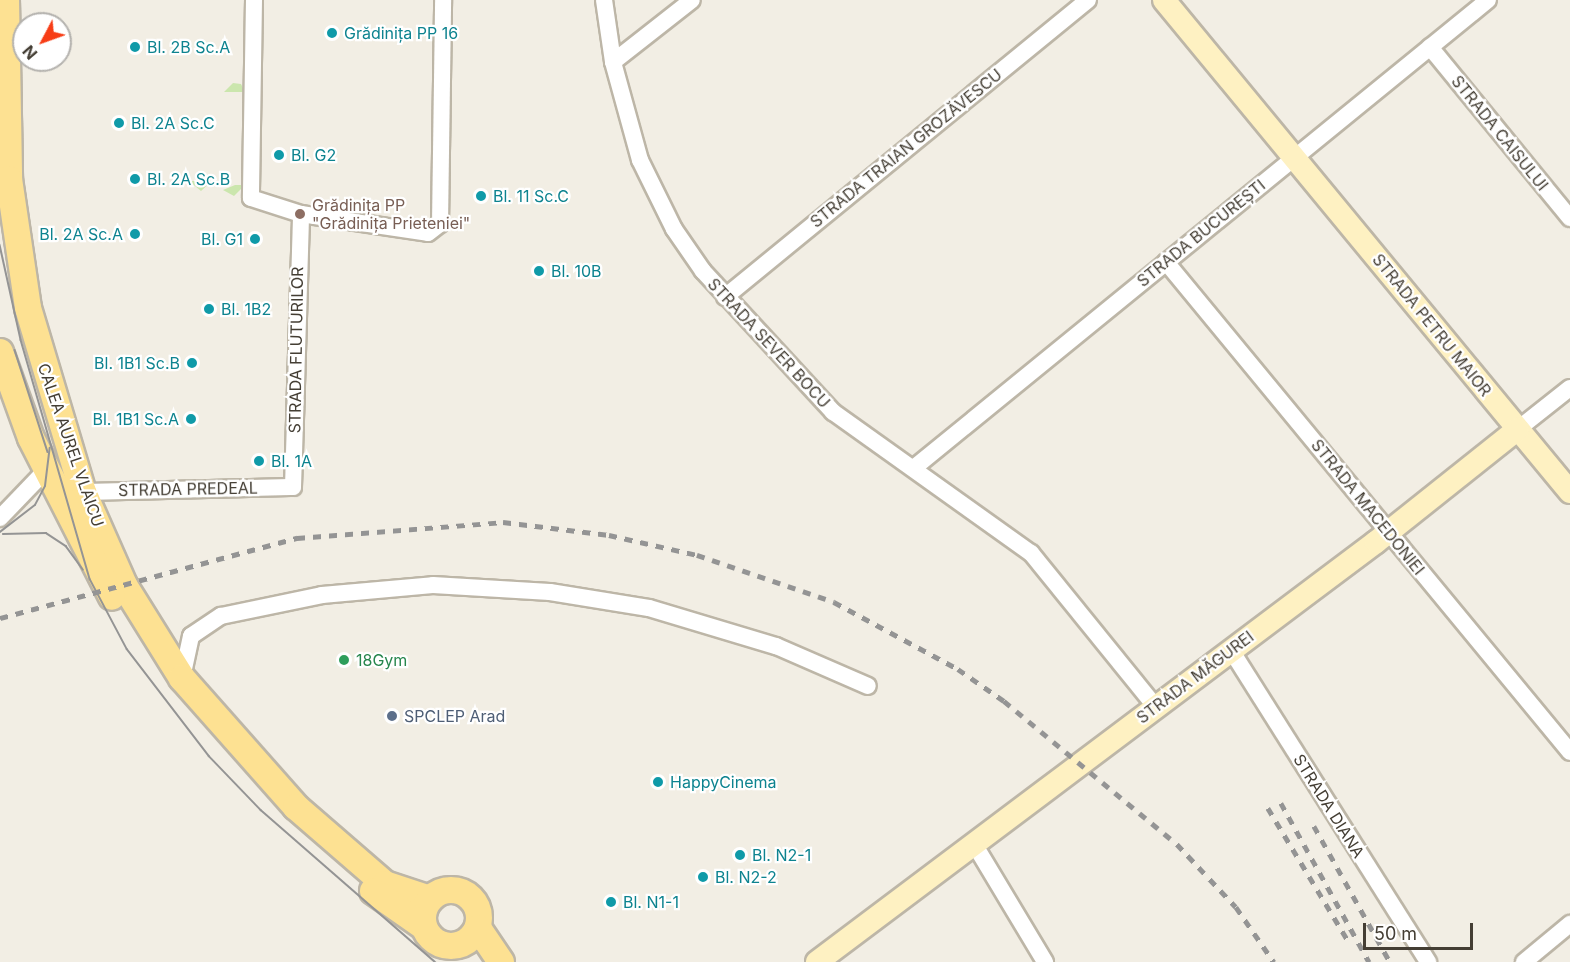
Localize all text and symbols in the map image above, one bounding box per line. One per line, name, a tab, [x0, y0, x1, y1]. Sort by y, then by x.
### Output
north arrow	[12, 12, 72, 72]
place label: Grădinița PP 16	[344, 23, 458, 43]
marker: Grădinița PP 16	[325, 26, 339, 40]
place label: Bl. 2B Sc.A	[147, 37, 230, 57]
marker: Bl. 2B Sc.A	[128, 40, 142, 54]
text: N	[18, 41, 41, 64]
street label: STRADA TRAIAN GROZĂVESCU	[806, 65, 1006, 231]
street label: STRADA CAISULUI	[1448, 72, 1552, 194]
place label: Bl. 2A Sc.C	[131, 113, 215, 133]
marker: Bl. 2A Sc.C	[112, 116, 126, 130]
place label: Bl. G2	[291, 145, 336, 165]
marker: Bl. G2	[272, 148, 286, 162]
place label: Bl. 2A Sc.B	[147, 169, 230, 189]
marker: Bl. 2A Sc.B	[128, 172, 142, 186]
street label: STRADA BUCUREȘTI	[1133, 175, 1269, 291]
place label: Bl. 11 Sc.C	[493, 186, 569, 206]
marker: Bl. 11 Sc.C	[474, 189, 488, 203]
place label: Grădinița PP "Grădinița Prieteniei"	[312, 195, 470, 233]
marker: Grădinița PP "Grădinița Prieteniei"	[293, 207, 307, 221]
place label: Bl. 2A Sc.A	[39, 224, 123, 244]
marker: Bl. 2A Sc.A	[128, 227, 142, 241]
place label: Bl. G1	[201, 229, 243, 249]
marker: Bl. G1	[248, 232, 262, 246]
street label: STRADA PETRU MAIOR	[1369, 250, 1495, 400]
place label: Bl. 10B	[551, 261, 602, 281]
marker: Bl. 10B	[532, 264, 546, 278]
street label: STRADA FLUTURILOR	[285, 266, 307, 434]
street label: STRADA SEVER BOCU	[704, 274, 834, 412]
place label: Bl. 1B2	[221, 299, 271, 319]
marker: Bl. 1B2	[202, 302, 216, 316]
place label: Bl. 1B1 Sc.B	[94, 353, 180, 373]
marker: Bl. 1B1 Sc.B	[185, 356, 199, 370]
street label: CALEA AUREL VLAICU	[34, 361, 108, 529]
place label: Bl. 1B1 Sc.A	[93, 409, 179, 429]
marker: Bl. 1B1 Sc.A	[184, 412, 198, 426]
street label: STRADA MACEDONIEI	[1307, 435, 1429, 579]
place label: Bl. 1A	[271, 451, 312, 471]
marker: Bl. 1A	[252, 454, 266, 468]
street label: STRADA PREDEAL	[118, 478, 258, 500]
street label: STRADA MĂGUREI	[1133, 627, 1257, 727]
place label: 18Gym	[356, 650, 407, 670]
marker: 18Gym	[337, 653, 351, 667]
place label: SPCLEP Arad	[404, 706, 505, 726]
marker: SPCLEP Arad	[385, 709, 399, 723]
street label: STRADA DIANA	[1289, 751, 1369, 861]
place label: HappyCinema	[670, 772, 776, 792]
marker: HappyCinema	[651, 775, 665, 789]
place label: Bl. N2-1	[752, 845, 811, 865]
marker: Bl. N2-1	[733, 848, 747, 862]
place label: Bl. N2-2	[715, 867, 777, 887]
marker: Bl. N2-2	[696, 870, 710, 884]
place label: Bl. N1-1	[623, 892, 679, 912]
marker: Bl. N1-1	[604, 895, 618, 909]
scale bar	[1366, 911, 1476, 949]
text: 50 m	[1374, 923, 1417, 944]

